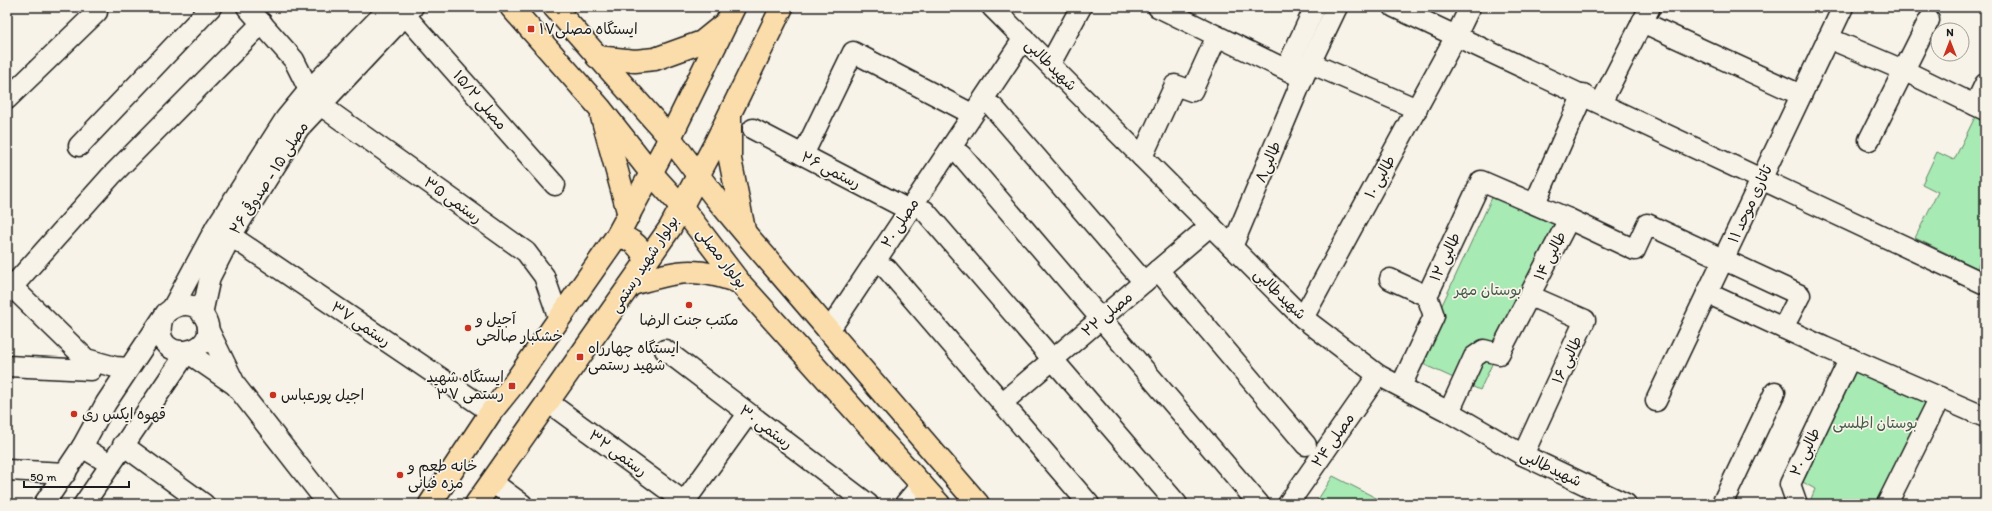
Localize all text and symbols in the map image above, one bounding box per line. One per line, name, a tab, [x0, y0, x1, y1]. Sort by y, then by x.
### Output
place label: ایستگاه مصلی۱۷	[539, 20, 638, 39]
north arrow	[1930, 22, 1970, 62]
marker: ایستگاه مصلی۱۷	[526, 24, 536, 34]
text: N	[1946, 26, 1954, 39]
street label: شهیدطالبی	[1021, 35, 1081, 95]
street label: مصلی ۱۵/۲	[449, 67, 511, 134]
street label: مصلی ۱۵ - صدوقی ۲۶	[224, 117, 313, 238]
street label: طالبی۸	[1251, 139, 1286, 186]
street label: رستمی ۲۶	[798, 147, 864, 193]
street label: طالبی ۱۰	[1361, 152, 1400, 202]
street label: تاتاری موحد ۱۱	[1724, 161, 1776, 246]
street label: رستمی ۳۵	[420, 173, 486, 228]
street label: مصلی ۲۰	[877, 195, 924, 252]
street label: بولوار شهید رستمی	[606, 212, 683, 316]
street label: بولوار مصلی	[692, 224, 751, 293]
street label: طالبی ۱۴	[1530, 228, 1571, 284]
street label: طالبی ۱۲	[1426, 230, 1465, 285]
street label: شهیدطالبی	[1249, 265, 1310, 324]
park label: بوستان مهر	[1452, 281, 1522, 299]
street label: مصلی ۲۲	[1078, 288, 1137, 341]
street label: رستمی ۳۷	[327, 298, 394, 351]
marker: مكتب جنت الرضا	[684, 300, 694, 310]
place label: آجیل و خشکبار صالحی	[475, 310, 563, 346]
place label: مكتب جنت الرضا	[640, 311, 738, 329]
marker: آجیل و خشکبار صالحی	[463, 323, 473, 333]
street label: طالبی ۱۶	[1548, 333, 1587, 387]
place label: ایستگاه چهارراه شهید رستمی	[588, 339, 679, 375]
marker: ایستگاه چهارراه شهید رستمی	[575, 352, 585, 362]
place label: ایستگاه شهید رستمی ۳۷	[426, 368, 504, 404]
marker: ایستگاه شهید رستمی ۳۷	[507, 381, 517, 391]
place label: اجیل پورعباس	[281, 386, 364, 405]
marker: اجیل پورعباس	[268, 390, 278, 400]
street label: رستمی ۳۰	[735, 401, 796, 454]
place label: قهوه ایکس ری	[82, 405, 166, 424]
marker: قهوه ایکس ری	[69, 409, 79, 419]
street label: مصلی ۲۴	[1308, 409, 1359, 471]
park label: بوستان اطلسی	[1832, 414, 1918, 433]
street label: طالبی ۲۰	[1786, 425, 1825, 479]
street label: رستمی ۳۲	[585, 426, 651, 481]
street label: شهیدطالبی	[1517, 446, 1584, 491]
place label: خانه طعم و مزه فیانی	[407, 457, 478, 493]
scale bar	[24, 463, 129, 489]
text: 50 m	[30, 470, 56, 484]
marker: خانه طعم و مزه فیانی	[395, 470, 405, 480]

